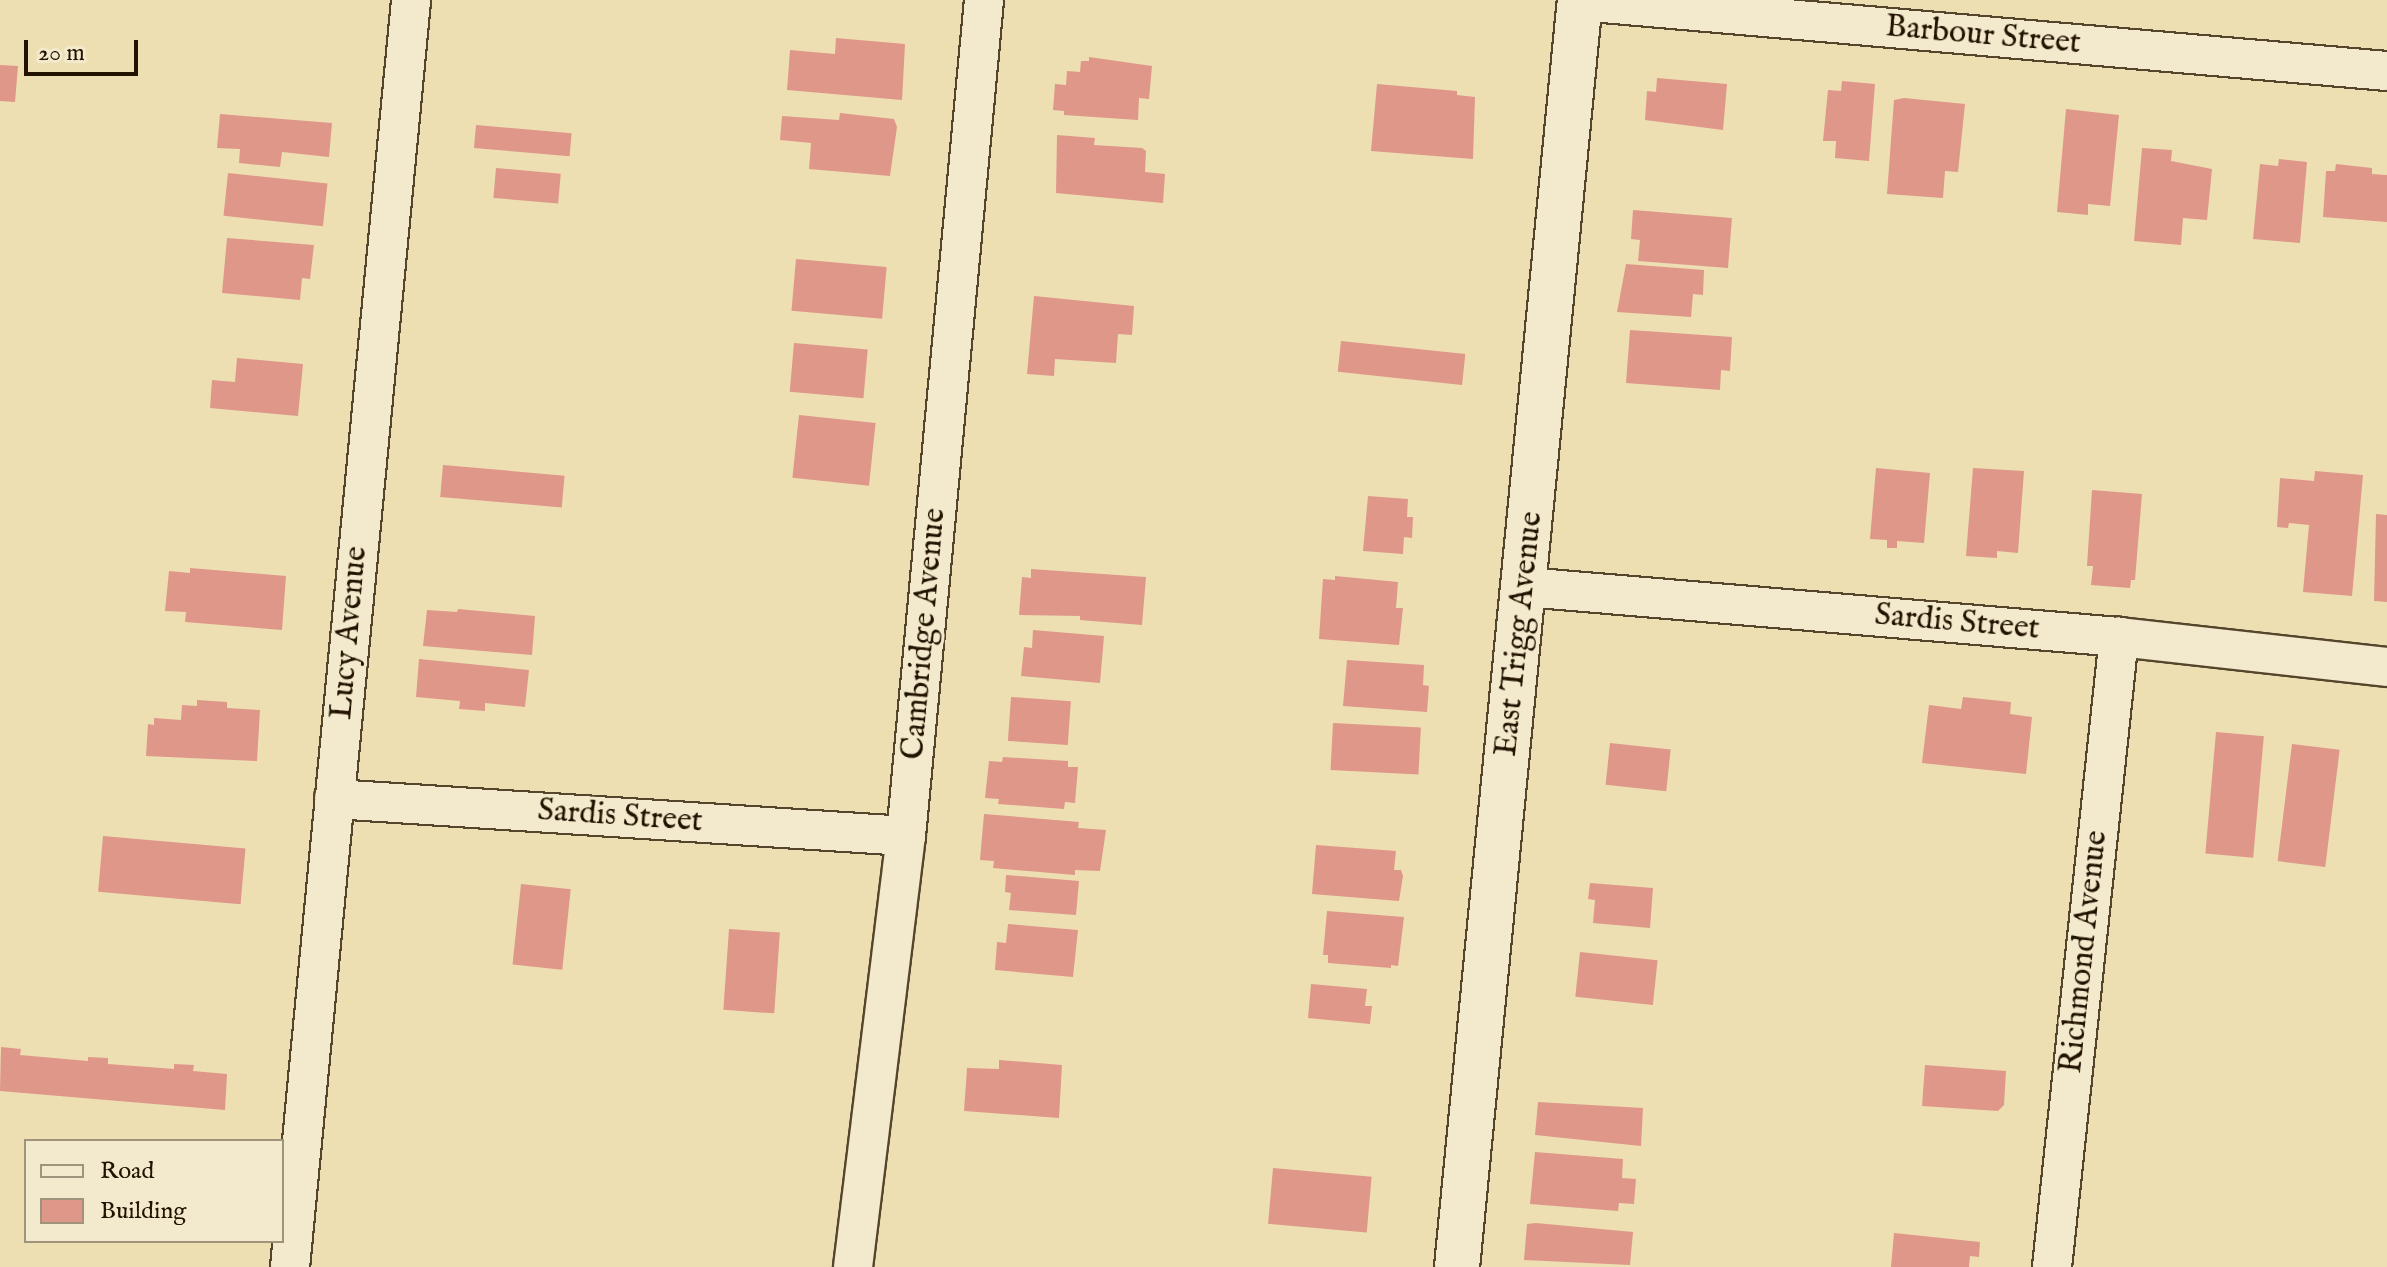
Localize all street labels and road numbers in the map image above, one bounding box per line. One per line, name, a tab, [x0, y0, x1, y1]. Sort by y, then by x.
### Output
street label: Barbour Street	[1884, 8, 2082, 64]
street label: Cambridge Avenue	[895, 507, 955, 761]
street label: East Trigg Avenue	[1488, 510, 1552, 758]
street label: Lucy Avenue	[323, 545, 377, 721]
street label: Sardis Street	[1873, 597, 2041, 649]
street label: Sardis Street	[536, 792, 704, 842]
street label: Richmond Avenue	[2053, 829, 2117, 1075]

